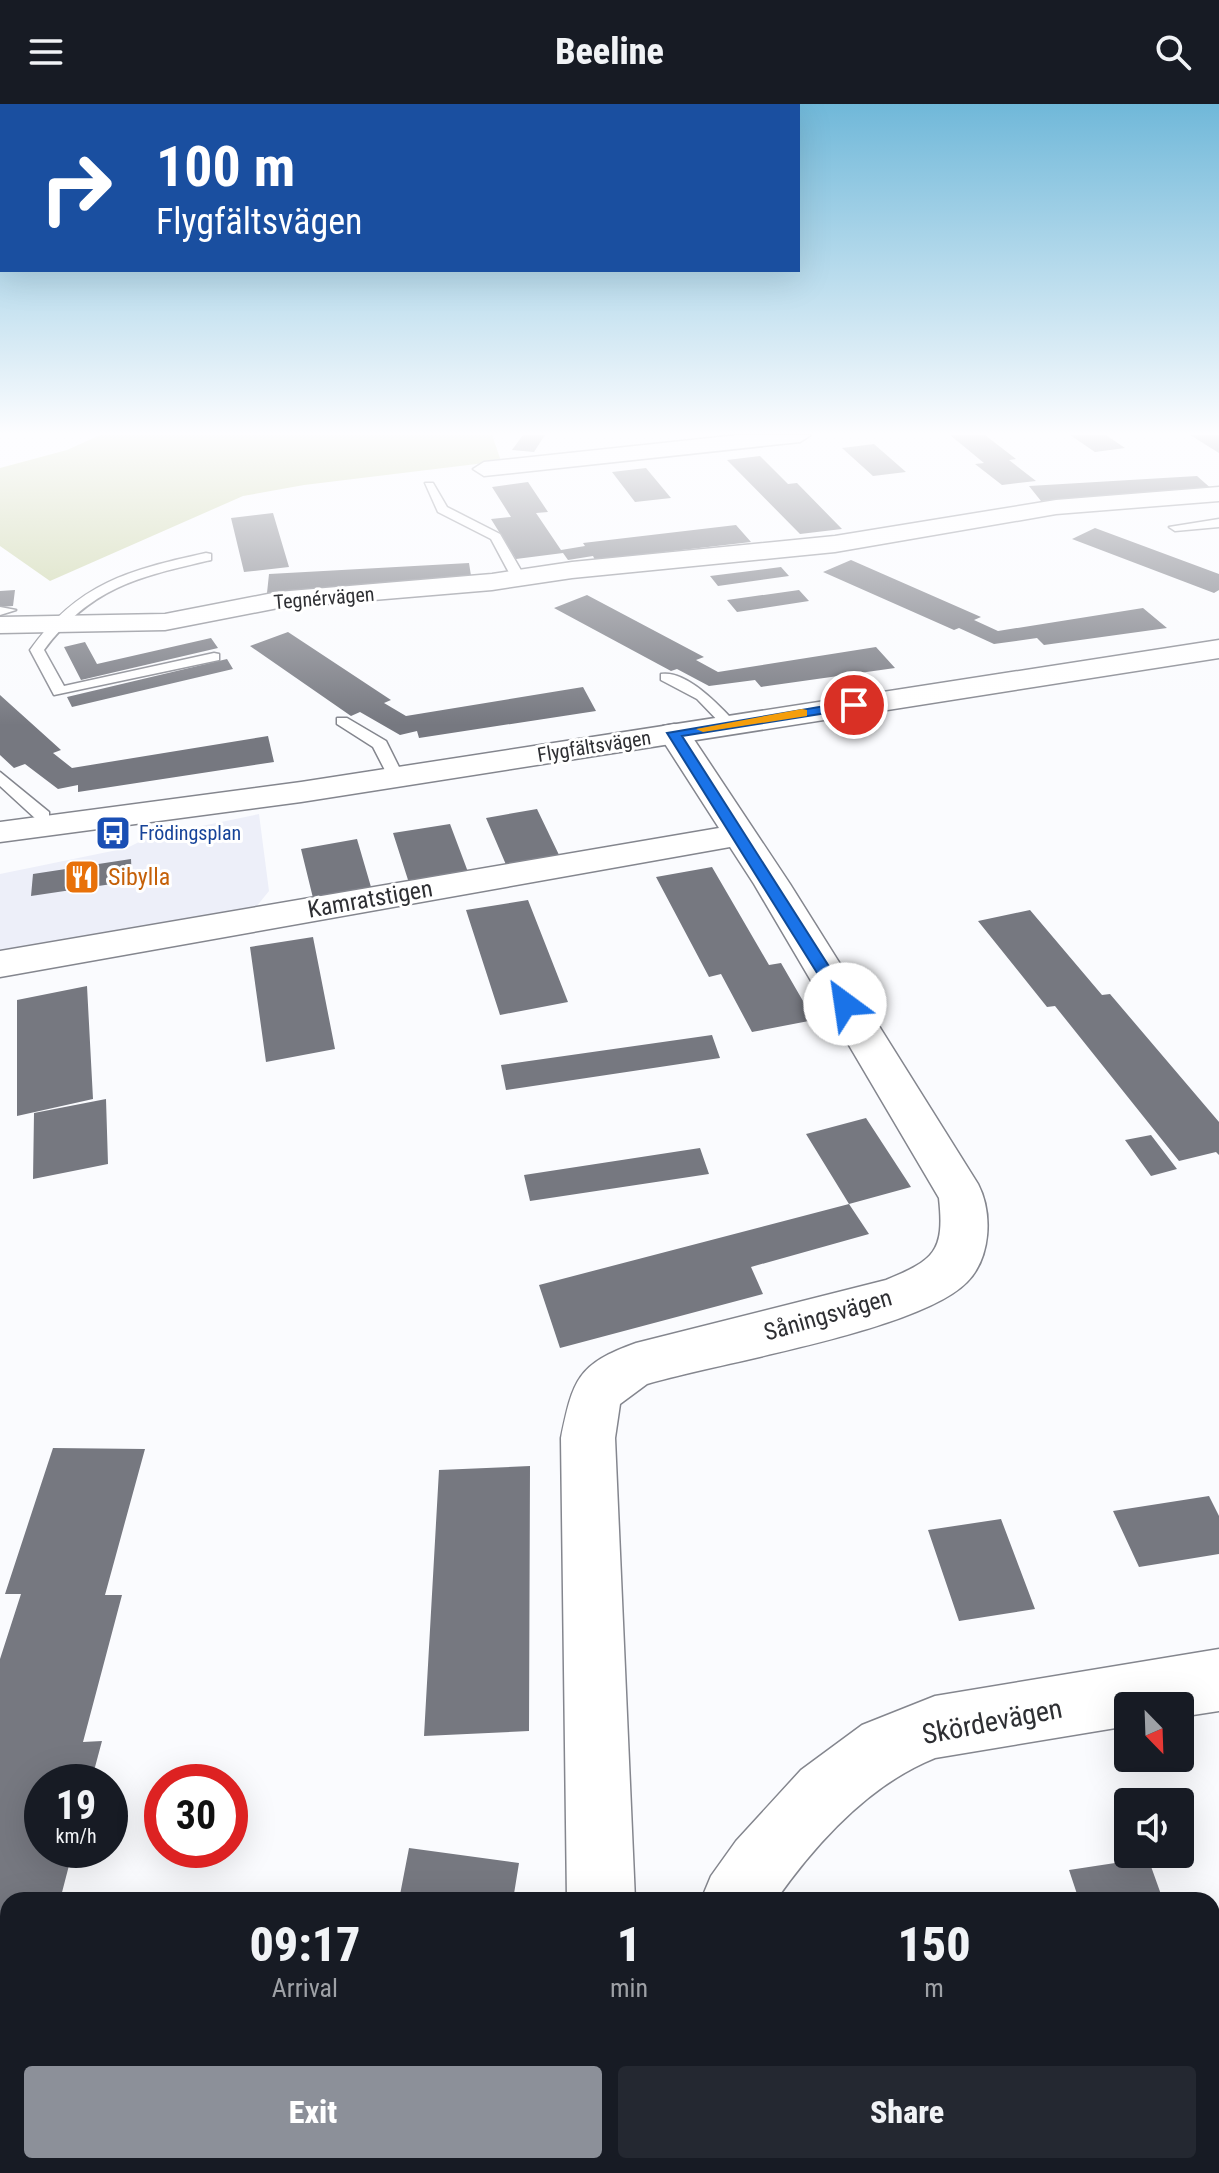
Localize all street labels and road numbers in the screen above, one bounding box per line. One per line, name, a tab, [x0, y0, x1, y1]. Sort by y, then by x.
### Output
street label: Tegnérvägen	[273, 582, 375, 614]
street label: Flygfältsvägen	[535, 725, 653, 767]
street label: Kamratstigen	[305, 874, 435, 924]
street label: Såningsvägen	[761, 1283, 895, 1347]
street label: Skördevägen	[919, 1692, 1065, 1751]

